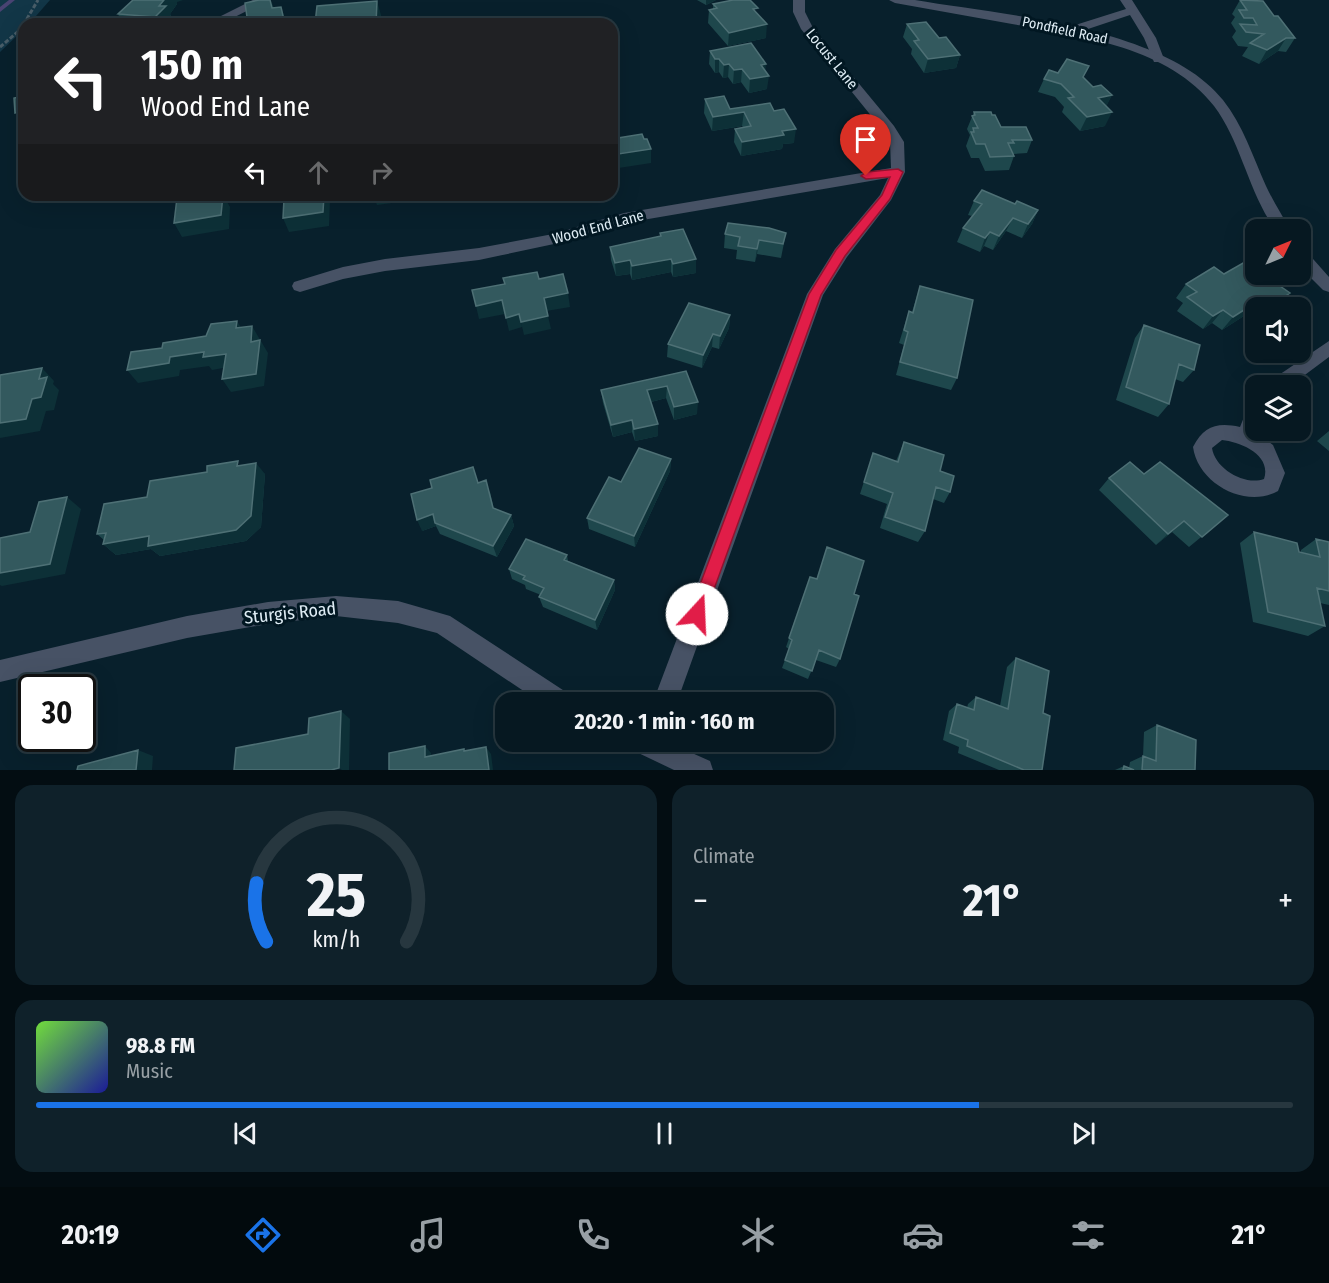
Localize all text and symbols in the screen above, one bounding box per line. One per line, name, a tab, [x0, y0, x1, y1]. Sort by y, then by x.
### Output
street label: Pondfield Road	[1021, 13, 1109, 48]
street label: Locust Lane	[802, 25, 862, 93]
text: 150 m	[141, 40, 243, 90]
icon: left	[42, 42, 120, 120]
text: Wood End Lane	[141, 91, 310, 123]
pin	[840, 114, 891, 176]
icon: arrive	[849, 123, 882, 156]
icon: left	[239, 156, 272, 189]
icon: ahead	[302, 156, 335, 189]
icon: right	[365, 156, 398, 189]
street label: Wood End Lane	[550, 206, 646, 248]
north arrow	[1245, 219, 1311, 285]
map controls	[1245, 219, 1311, 441]
button: sound	[1245, 297, 1311, 363]
button: layers	[1245, 375, 1311, 441]
position arrow	[665, 582, 729, 646]
street label: Sturgis Road	[243, 597, 337, 629]
speed limit sign: 30	[18, 674, 96, 752]
text: 20:20 · 1 min · 160 m	[575, 708, 754, 735]
text: Climate	[693, 844, 755, 868]
text: 25	[305, 858, 366, 933]
text: 21°	[963, 874, 1023, 928]
text: −	[693, 881, 708, 921]
text: +	[1278, 881, 1293, 921]
text: km/h	[312, 927, 360, 953]
text: 98.8 FM	[126, 1032, 195, 1059]
text: Music	[126, 1059, 173, 1083]
icon: previous	[229, 1117, 262, 1150]
icon: pause	[648, 1117, 681, 1150]
icon: next	[1067, 1117, 1100, 1150]
icon: directions	[242, 1214, 284, 1256]
icon: music	[407, 1214, 449, 1256]
icon: phone	[572, 1214, 614, 1256]
icon: climate	[737, 1214, 779, 1256]
icon: car	[902, 1214, 944, 1256]
icon: filters	[1067, 1214, 1109, 1256]
text: 20:19	[61, 1219, 119, 1251]
text: 21°	[1231, 1219, 1268, 1251]

